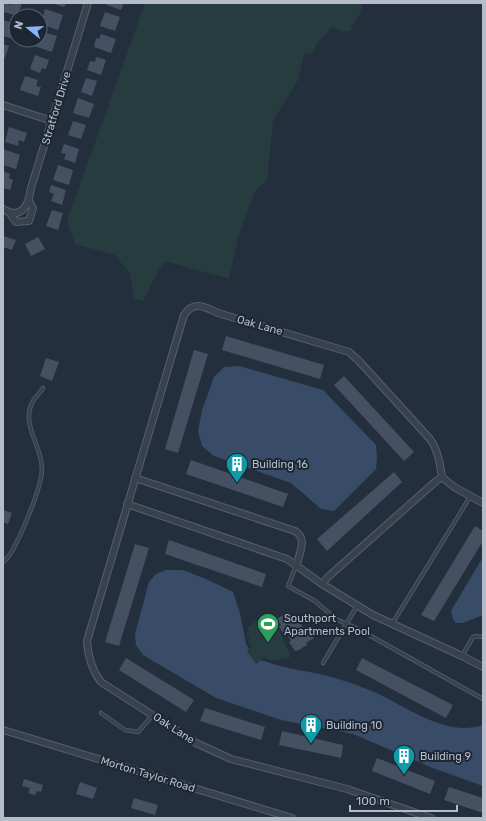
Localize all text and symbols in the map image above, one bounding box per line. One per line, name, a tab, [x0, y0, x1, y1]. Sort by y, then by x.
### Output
north arrow	[8, 8, 48, 48]
text: N	[12, 19, 26, 31]
street label: Stratford Drive	[39, 70, 74, 146]
street label: Oak Lane	[236, 313, 284, 338]
building icon: Building 16	[224, 451, 250, 484]
place label: Building 16	[252, 458, 308, 471]
sports icon: Southport Apartments Pool	[255, 611, 281, 644]
place label: Southport Apartments Pool	[284, 612, 370, 638]
street label: Oak Lane	[151, 710, 197, 747]
building icon: Building 10	[298, 712, 324, 745]
place label: Building 10	[326, 719, 382, 732]
building icon: Building 9	[391, 743, 417, 776]
place label: Building 9	[420, 750, 471, 763]
street label: Morton Taylor Road	[99, 754, 197, 795]
scale bar	[350, 787, 457, 813]
text: 100 m	[356, 794, 390, 808]

